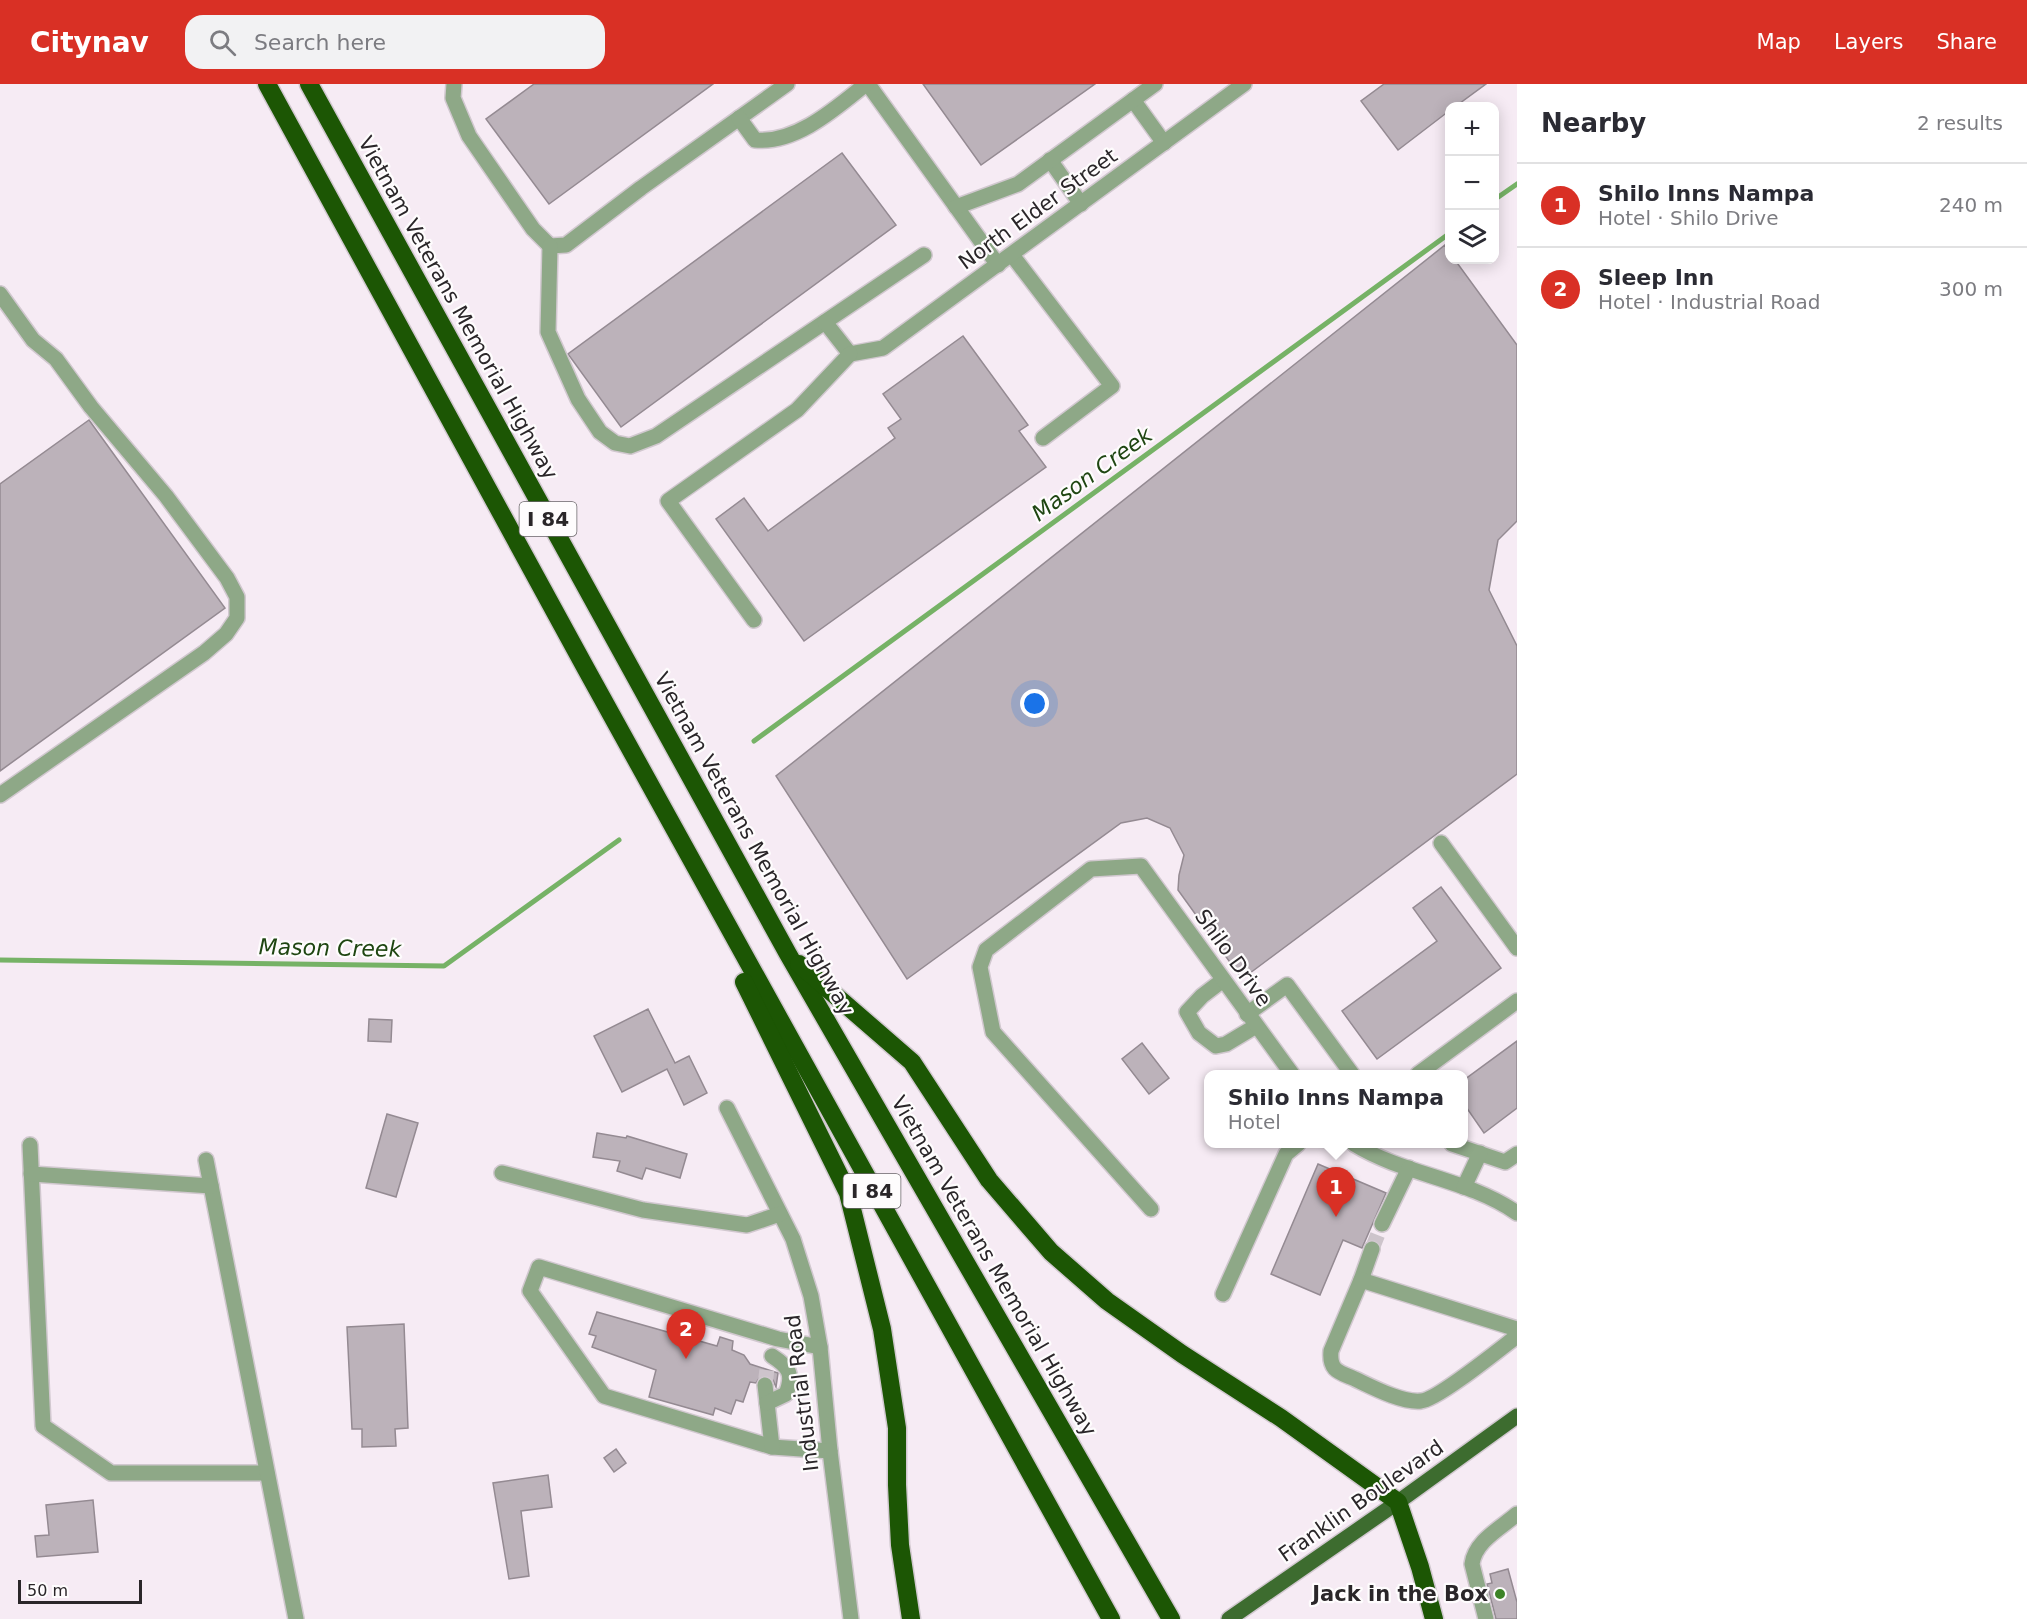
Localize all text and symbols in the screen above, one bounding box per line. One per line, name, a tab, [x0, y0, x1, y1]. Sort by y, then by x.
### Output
search box	[185, 15, 605, 69]
text: Citynav	[30, 26, 149, 59]
icon: search	[206, 26, 239, 59]
text: Search here	[254, 30, 386, 55]
text: Map	[1757, 30, 1801, 54]
text: Layers	[1834, 30, 1903, 54]
text: Share	[1936, 30, 1997, 54]
map controls	[1445, 102, 1499, 264]
button: +	[1445, 102, 1499, 156]
text: Nearby	[1541, 108, 1646, 138]
text: 2 results	[1917, 111, 2003, 135]
street label: Vietnam Veterans Memorial Highway	[353, 132, 563, 484]
street label: North Elder Street	[954, 143, 1122, 275]
button: −	[1445, 156, 1499, 210]
text: Shilo Inns Nampa	[1598, 181, 1814, 206]
text: 1	[1554, 193, 1567, 217]
text: 240 m	[1939, 193, 2003, 217]
text: Hotel · Shilo Drive	[1598, 206, 1778, 230]
button: layers	[1445, 210, 1499, 264]
text: Sleep Inn	[1598, 265, 1714, 290]
text: 2	[1554, 277, 1567, 301]
text: 300 m	[1939, 277, 2003, 301]
text: Hotel · Industrial Road	[1598, 290, 1820, 314]
water label: Mason Creek	[1027, 421, 1158, 526]
road number: I 84	[520, 502, 576, 536]
street label: Vietnam Veterans Memorial Highway	[649, 668, 859, 1020]
your location	[1020, 689, 1049, 718]
street label: Shilo Drive	[1190, 905, 1276, 1011]
water label: Mason Creek	[259, 934, 403, 962]
popup	[1204, 1070, 1468, 1148]
text: Shilo Inns Nampa	[1228, 1085, 1444, 1110]
street label: Vietnam Veterans Memorial Highway	[887, 1092, 1101, 1440]
text: Hotel	[1228, 1110, 1281, 1134]
pin: 1	[1316, 1168, 1356, 1217]
road number: I 84	[844, 1174, 900, 1208]
pin: 2	[666, 1310, 706, 1359]
street label: Industrial Road	[780, 1313, 824, 1473]
street label: Franklin Boulevard	[1274, 1435, 1448, 1567]
scale bar	[18, 1577, 142, 1604]
text: 50 m	[27, 1581, 68, 1600]
place label: Jack in the Box	[1310, 1582, 1488, 1606]
marker: Jack in the Box	[1493, 1587, 1507, 1601]

